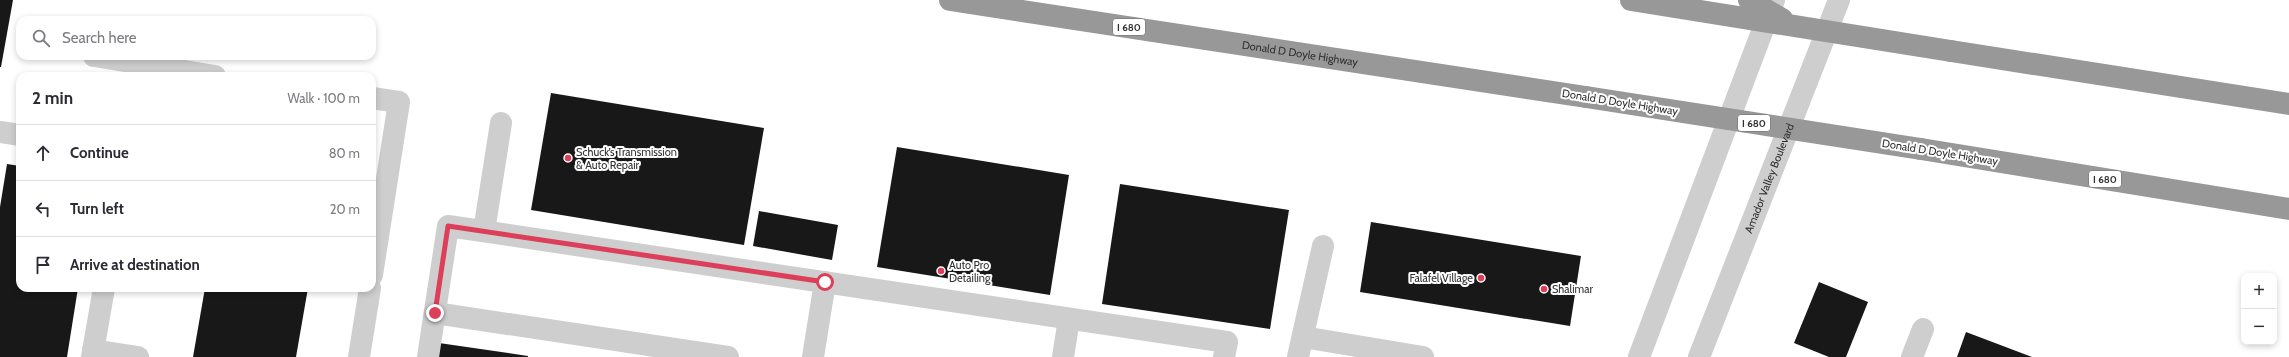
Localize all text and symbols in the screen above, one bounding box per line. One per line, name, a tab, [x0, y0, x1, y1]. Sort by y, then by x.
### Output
search box	[16, 16, 376, 60]
road number: I 680	[1113, 19, 1145, 35]
icon: search	[30, 27, 52, 49]
text: Search here	[62, 29, 137, 47]
street label: Donald D Doyle Highway	[1241, 38, 1359, 69]
street label: Donald D Doyle Highway	[1561, 86, 1679, 118]
text: 2 min	[32, 88, 73, 108]
text: Walk · 100 m	[287, 90, 360, 106]
road number: I 680	[1738, 115, 1770, 131]
street label: Amador Valley Boulevard	[1741, 121, 1797, 235]
street label: Donald D Doyle Highway	[1881, 136, 1999, 168]
icon: ahead	[32, 142, 54, 164]
text: Continue	[70, 144, 129, 162]
text: 80 m	[329, 145, 360, 161]
place label: Schuck’s Transmission & Auto Repair	[576, 145, 677, 172]
marker: Schuck’s Transmission & Auto Repair	[563, 153, 573, 163]
road number: I 680	[2089, 171, 2121, 187]
icon: left	[32, 198, 54, 220]
text: Turn left	[70, 200, 124, 218]
text: 20 m	[330, 201, 360, 217]
icon: arrive	[32, 254, 54, 276]
text: Arrive at destination	[70, 256, 200, 274]
place label: Auto Pro Detailing	[949, 258, 991, 285]
marker: Auto Pro Detailing	[936, 266, 946, 276]
place label: Falafel Village	[1409, 271, 1473, 285]
route start	[816, 273, 834, 291]
marker: Falafel Village	[1476, 273, 1486, 283]
map controls	[2241, 273, 2277, 345]
button: +	[2241, 273, 2277, 309]
place label: Shalimar	[1552, 282, 1593, 296]
marker: Shalimar	[1539, 284, 1549, 294]
route end	[426, 304, 444, 322]
button: −	[2241, 309, 2277, 345]

